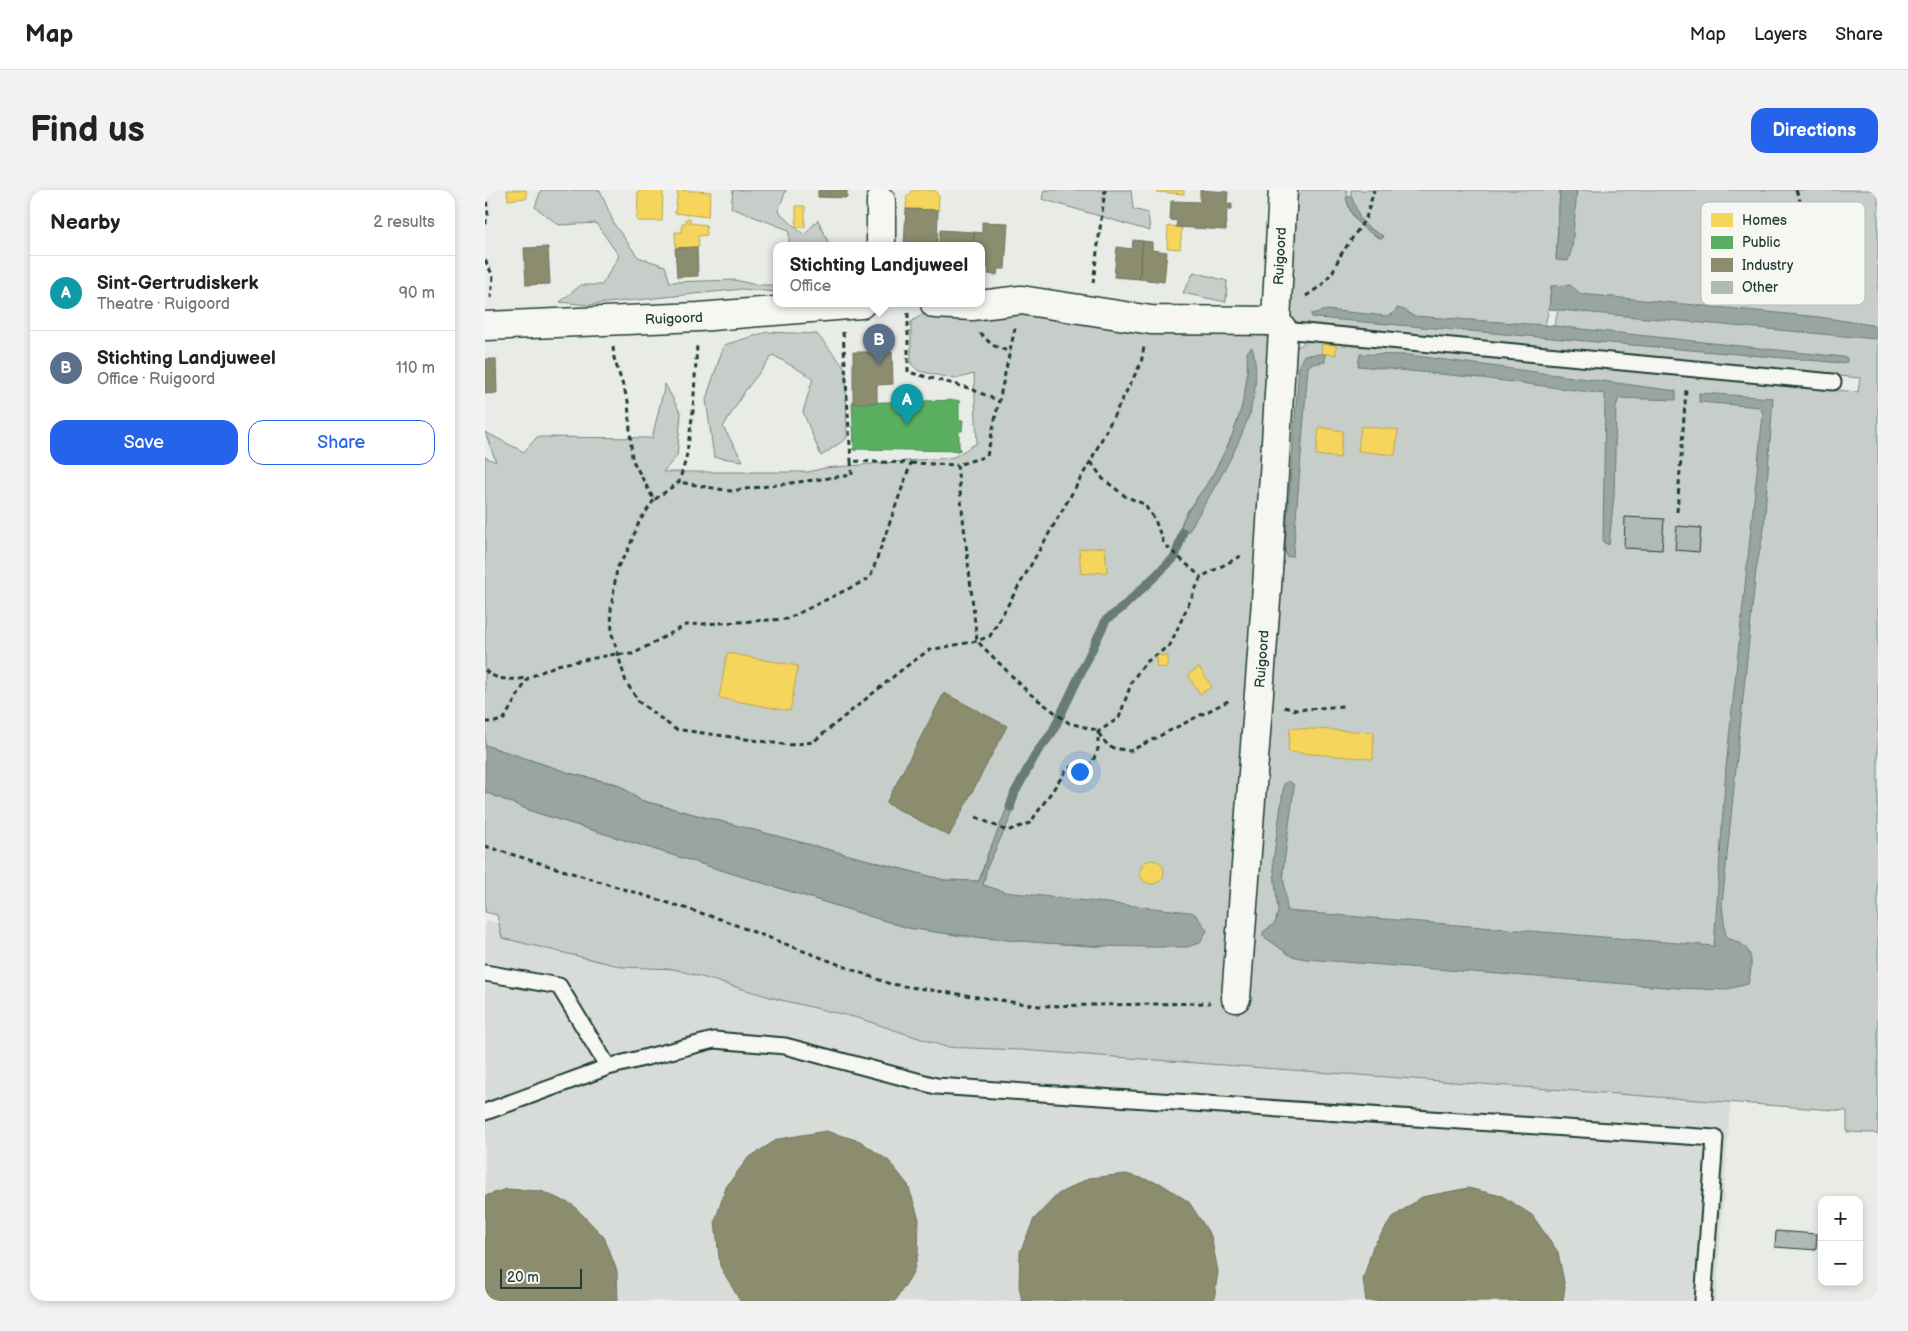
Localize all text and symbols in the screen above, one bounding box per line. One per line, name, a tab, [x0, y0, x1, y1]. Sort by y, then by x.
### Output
text: Map	[25, 20, 73, 49]
text: Map	[1690, 24, 1726, 45]
text: Layers	[1754, 24, 1807, 45]
text: Share	[1835, 24, 1883, 45]
button: Directions	[1751, 108, 1878, 153]
text: Find us	[30, 109, 145, 152]
legend	[1701, 202, 1865, 305]
text: Nearby	[50, 210, 120, 235]
text: Homes	[1742, 212, 1787, 229]
text: 2 results	[373, 213, 435, 232]
street label: Ruigoord	[1269, 227, 1289, 286]
text: Public	[1742, 234, 1780, 251]
popup	[773, 242, 985, 307]
text: Stichting Landjuweel	[790, 254, 968, 277]
text: Industry	[1742, 257, 1794, 274]
text: Sint-Gertrudiskerk	[97, 272, 258, 295]
text: Office	[790, 277, 831, 296]
text: Other	[1742, 279, 1779, 296]
text: A	[61, 284, 71, 303]
text: 90 m	[399, 284, 435, 303]
text: Theatre · Ruigoord	[97, 295, 230, 314]
street label: Ruigoord	[645, 308, 703, 328]
pin: B	[863, 324, 895, 365]
text: Stichting Landjuweel	[97, 347, 276, 370]
text: B	[60, 359, 72, 378]
text: 110 m	[396, 359, 435, 378]
text: Office · Ruigoord	[97, 370, 215, 389]
pin: A	[891, 384, 923, 425]
button: Save	[50, 420, 238, 465]
button: Share	[248, 420, 435, 465]
street label: Ruigoord	[1251, 629, 1272, 688]
your location	[1067, 759, 1093, 785]
map controls	[1818, 1196, 1863, 1286]
button: +	[1818, 1196, 1863, 1241]
button: −	[1818, 1241, 1863, 1286]
scale bar	[500, 1266, 583, 1289]
text: 20 m	[507, 1269, 539, 1286]

